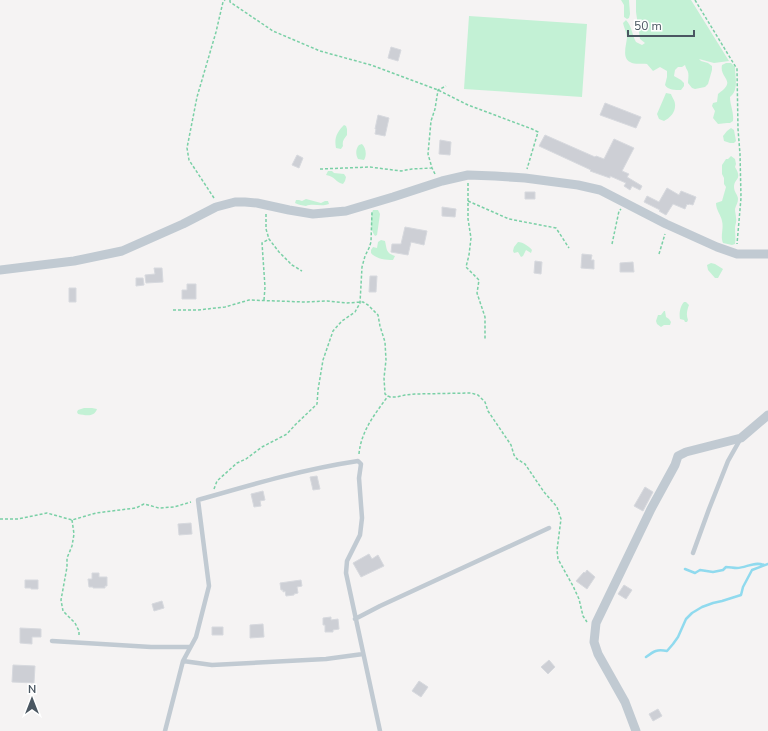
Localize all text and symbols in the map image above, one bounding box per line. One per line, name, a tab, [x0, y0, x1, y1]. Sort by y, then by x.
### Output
scale bar	[628, 12, 694, 38]
text: 50 m	[634, 18, 662, 34]
north arrow	[12, 679, 52, 719]
text: N	[28, 682, 36, 697]

